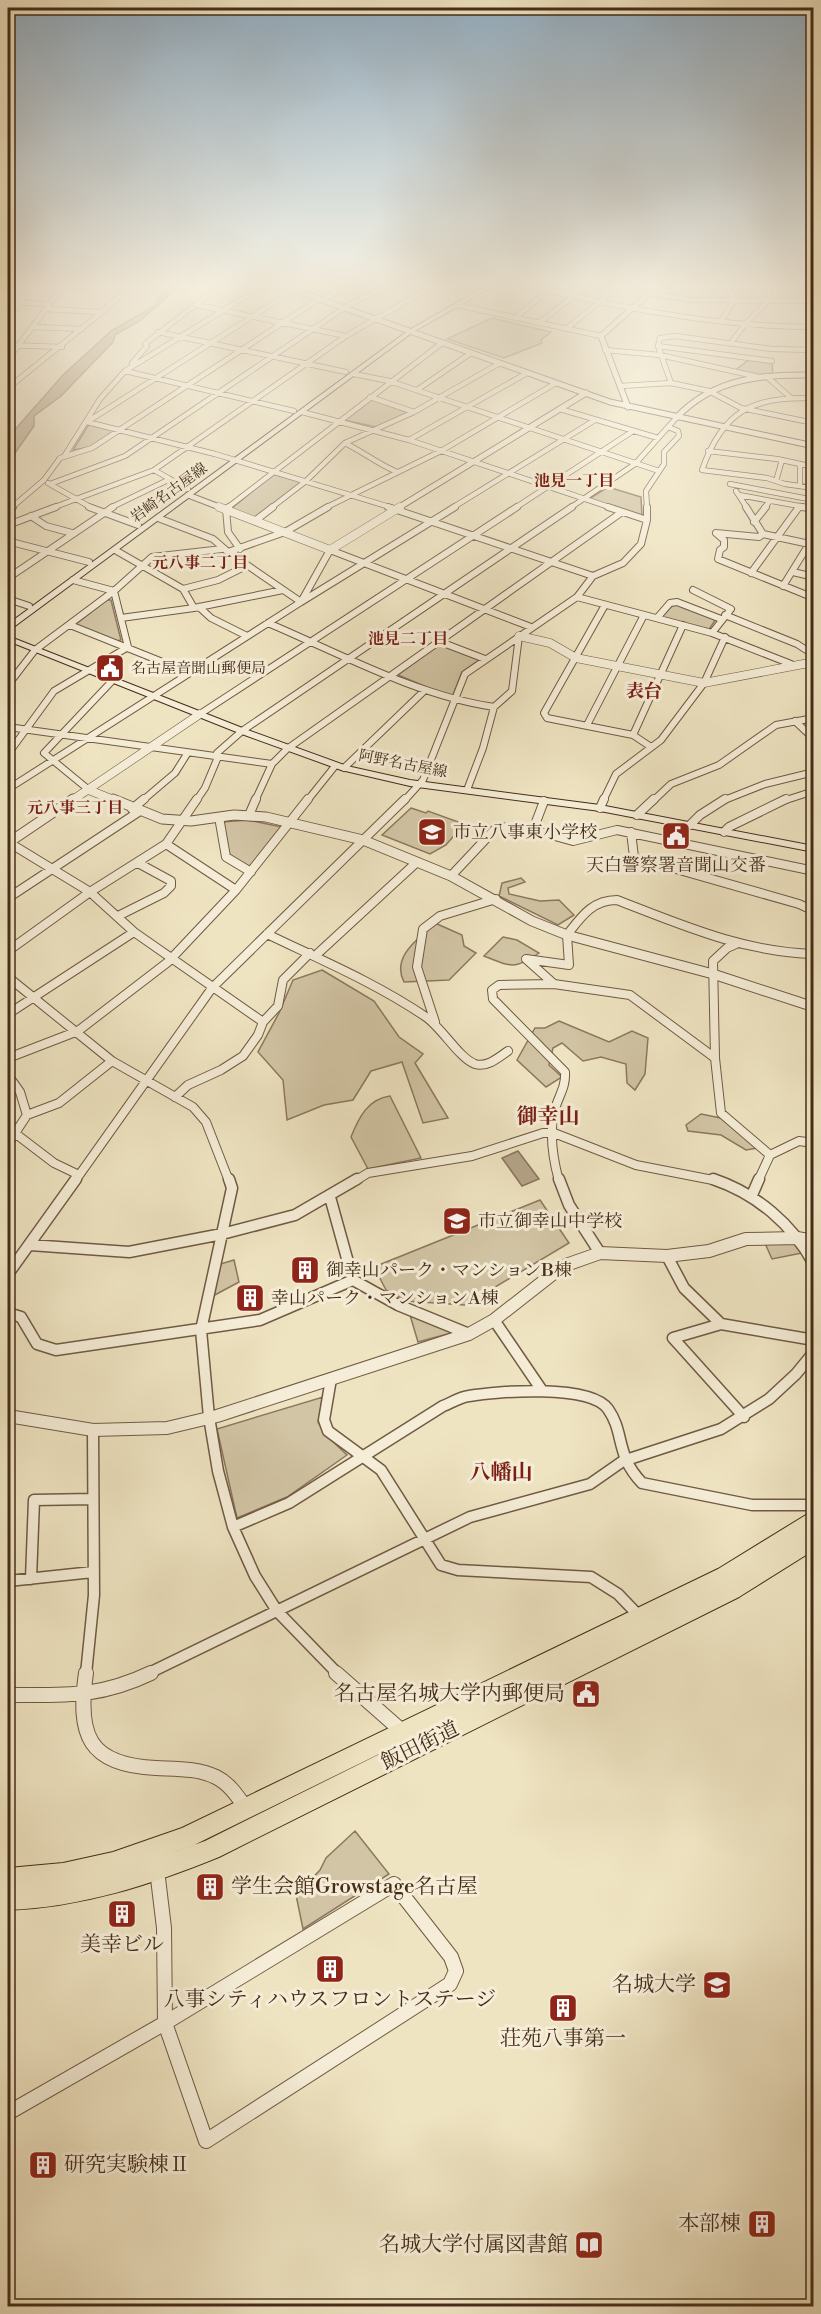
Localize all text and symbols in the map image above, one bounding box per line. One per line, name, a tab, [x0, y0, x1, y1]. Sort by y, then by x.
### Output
street label: 岩崎名古屋線	[127, 459, 211, 527]
district label: 池見一丁目	[534, 471, 614, 491]
district label: 元八事二丁目	[152, 553, 248, 573]
district label: 池見二丁目	[368, 629, 448, 649]
public building icon: 名古屋音聞山郵便局	[94, 652, 126, 684]
place label: 名古屋音聞山郵便局	[131, 659, 266, 678]
district label: 表台	[626, 680, 662, 703]
street label: 阿野名古屋線	[357, 746, 449, 782]
district label: 元八事三丁目	[27, 798, 123, 818]
school or university icon: 市立八事東小学校	[416, 816, 448, 848]
public building icon: 天白警察署音聞山交番	[660, 820, 692, 852]
place label: 市立八事東小学校	[453, 821, 597, 844]
place label: 天白警察署音聞山交番	[586, 854, 766, 877]
district label: 御幸山	[517, 1104, 580, 1130]
school or university icon: 市立御幸山中学校	[441, 1205, 473, 1237]
place label: 市立御幸山中学校	[478, 1210, 622, 1233]
building icon: 御幸山パーク・マンションB棟	[289, 1254, 321, 1286]
place label: 御幸山パーク・マンションB棟	[326, 1259, 572, 1282]
building icon: 幸山パーク・マンションA棟	[234, 1282, 266, 1314]
place label: 幸山パーク・マンションA棟	[271, 1287, 499, 1310]
district label: 八幡山	[470, 1460, 533, 1486]
public building icon: 名古屋名城大学内郵便局	[570, 1678, 602, 1710]
place label: 名古屋名城大学内郵便局	[334, 1681, 565, 1707]
street label: 飯田街道	[377, 1716, 463, 1776]
building icon: 学生会館Growstage名古屋	[194, 1871, 226, 1903]
place label: 学生会館Growstage名古屋	[231, 1874, 478, 1900]
building icon: 美幸ビル	[106, 1898, 138, 1930]
place label: 美幸ビル	[80, 1932, 164, 1958]
building icon: 八事シティハウスフロントステージ	[314, 1953, 346, 1985]
school or university icon: 名城大学	[701, 1969, 733, 2001]
place label: 名城大学	[612, 1972, 696, 1998]
place label: 八事シティハウスフロントステージ	[164, 1987, 496, 2013]
building icon: 荘苑八事第一	[547, 1992, 579, 2024]
place label: 荘苑八事第一	[500, 2026, 626, 2052]
building icon: 研究実験棟Ⅱ	[27, 2149, 59, 2181]
place label: 研究実験棟Ⅱ	[64, 2152, 190, 2178]
building icon: 本部棟	[746, 2208, 778, 2240]
place label: 本部棟	[678, 2211, 741, 2237]
library icon: 名城大学付属図書館	[573, 2229, 605, 2261]
place label: 名城大学付属図書館	[379, 2232, 568, 2258]

